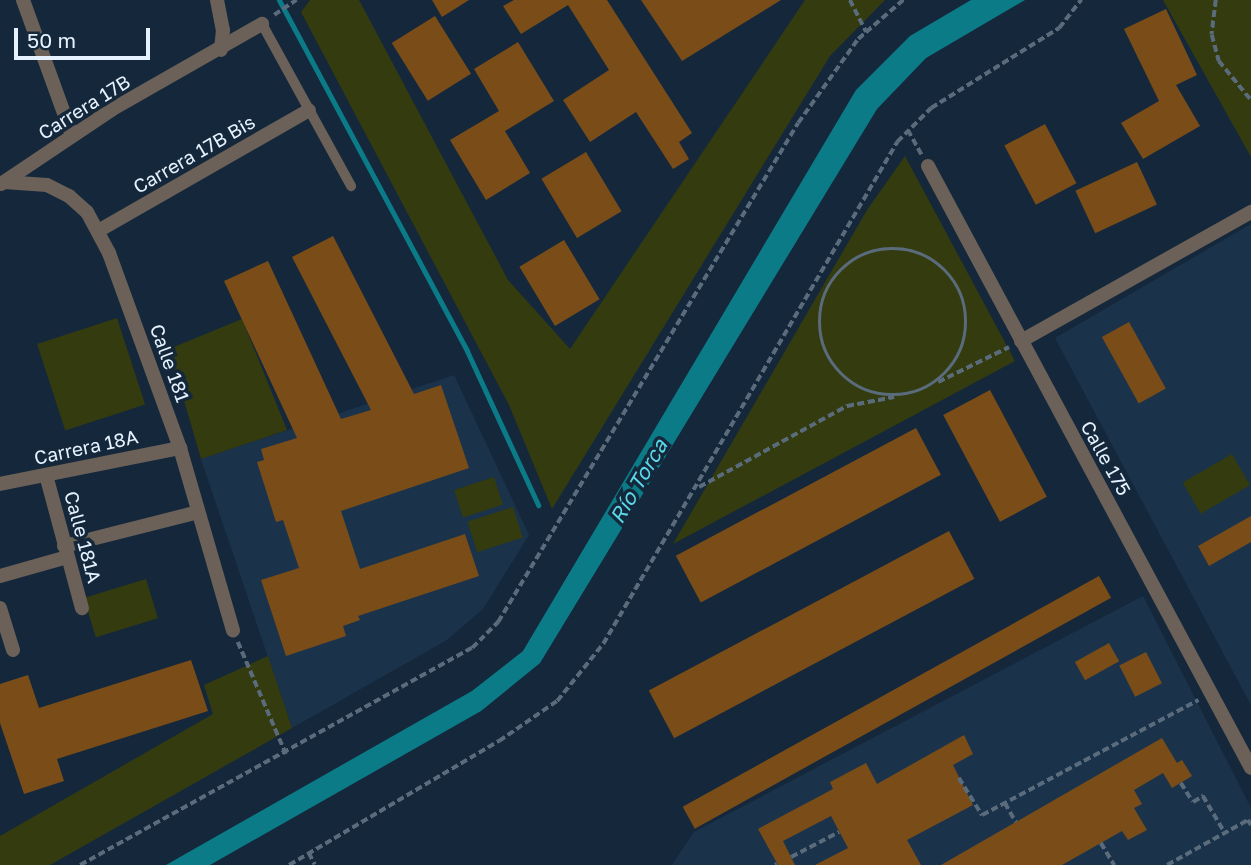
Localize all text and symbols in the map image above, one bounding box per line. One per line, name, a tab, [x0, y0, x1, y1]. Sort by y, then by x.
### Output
scale bar	[18, 14, 154, 58]
text: 50 m	[27, 27, 76, 53]
street label: Carrera 17B	[34, 70, 134, 144]
street label: Carrera 17B Bis	[129, 110, 259, 198]
street label: Calle 181	[145, 321, 195, 405]
street label: Calle 175	[1076, 417, 1136, 499]
street label: Carrera 18A	[32, 425, 140, 469]
water label: Río Torca	[604, 435, 672, 527]
street label: Calle 181A	[60, 489, 106, 585]

